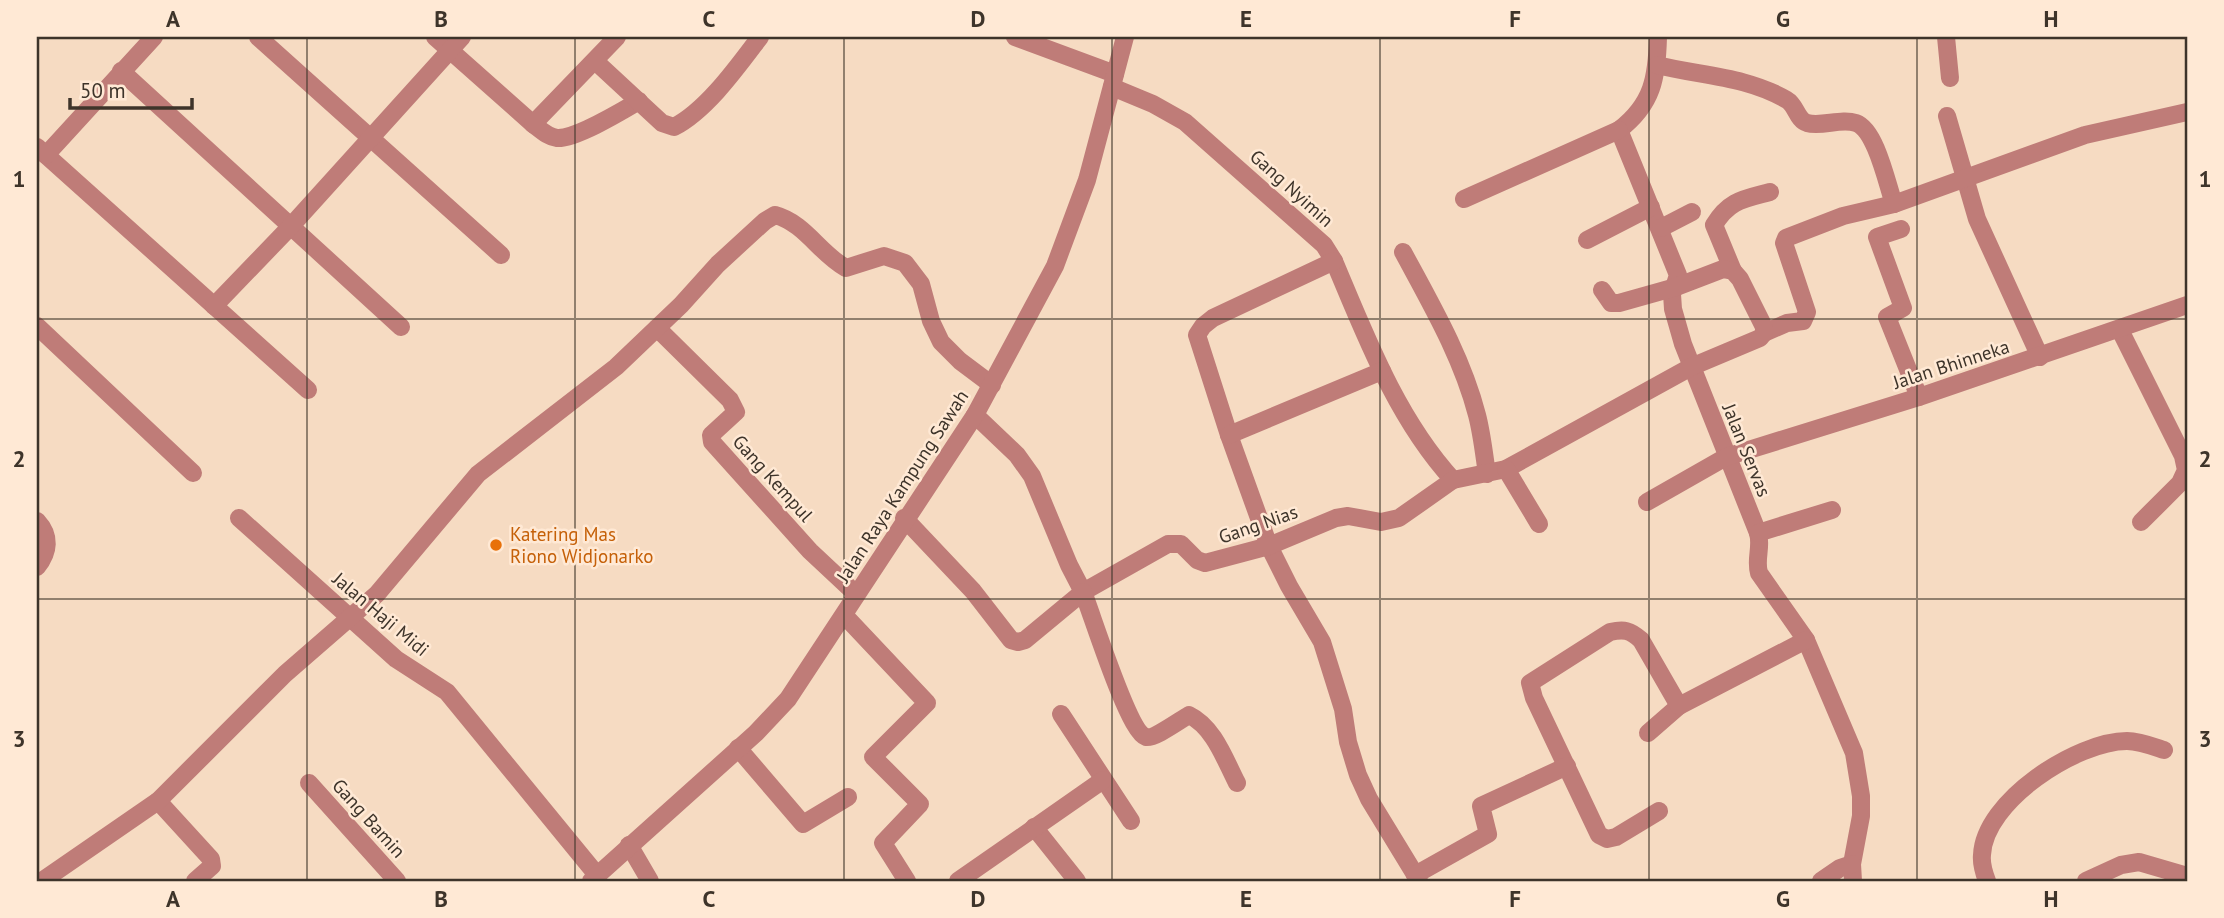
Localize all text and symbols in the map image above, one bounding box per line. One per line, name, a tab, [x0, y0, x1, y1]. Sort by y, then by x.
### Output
text: A	[166, 4, 180, 33]
text: B	[434, 4, 448, 33]
text: C	[703, 4, 716, 33]
text: D	[971, 4, 985, 33]
text: E	[1240, 4, 1252, 33]
text: F	[1509, 4, 1521, 33]
text: G	[1776, 4, 1790, 33]
text: H	[2044, 4, 2058, 33]
scale bar	[70, 66, 192, 110]
text: 50 m	[80, 77, 126, 104]
street label: Gang Nyimin	[1245, 144, 1339, 232]
text: 1	[12, 164, 26, 193]
text: 1	[2198, 164, 2212, 193]
street label: Jalan Bhinneka	[1889, 334, 2012, 394]
street label: Jalan Raya Kampung Sawah	[830, 385, 973, 588]
street label: Jalan Servas	[1717, 399, 1777, 500]
street label: Gang Kempul	[728, 430, 819, 527]
text: 2	[12, 444, 26, 473]
text: 2	[2198, 444, 2212, 473]
street label: Gang Nias	[1215, 499, 1301, 549]
place label: Katering Mas Riono Widjonarko	[510, 522, 654, 568]
marker: Katering Mas Riono Widjonarko	[488, 537, 504, 553]
street label: Jalan Haji Midi	[327, 566, 434, 661]
text: 3	[12, 724, 26, 753]
text: 3	[2198, 724, 2212, 753]
street label: Gang Bamin	[327, 773, 411, 863]
text: A	[166, 884, 180, 913]
text: B	[434, 884, 448, 913]
text: C	[703, 884, 716, 913]
text: D	[971, 884, 985, 913]
text: E	[1240, 884, 1252, 913]
text: F	[1509, 884, 1521, 913]
text: G	[1776, 884, 1790, 913]
text: H	[2044, 884, 2058, 913]

